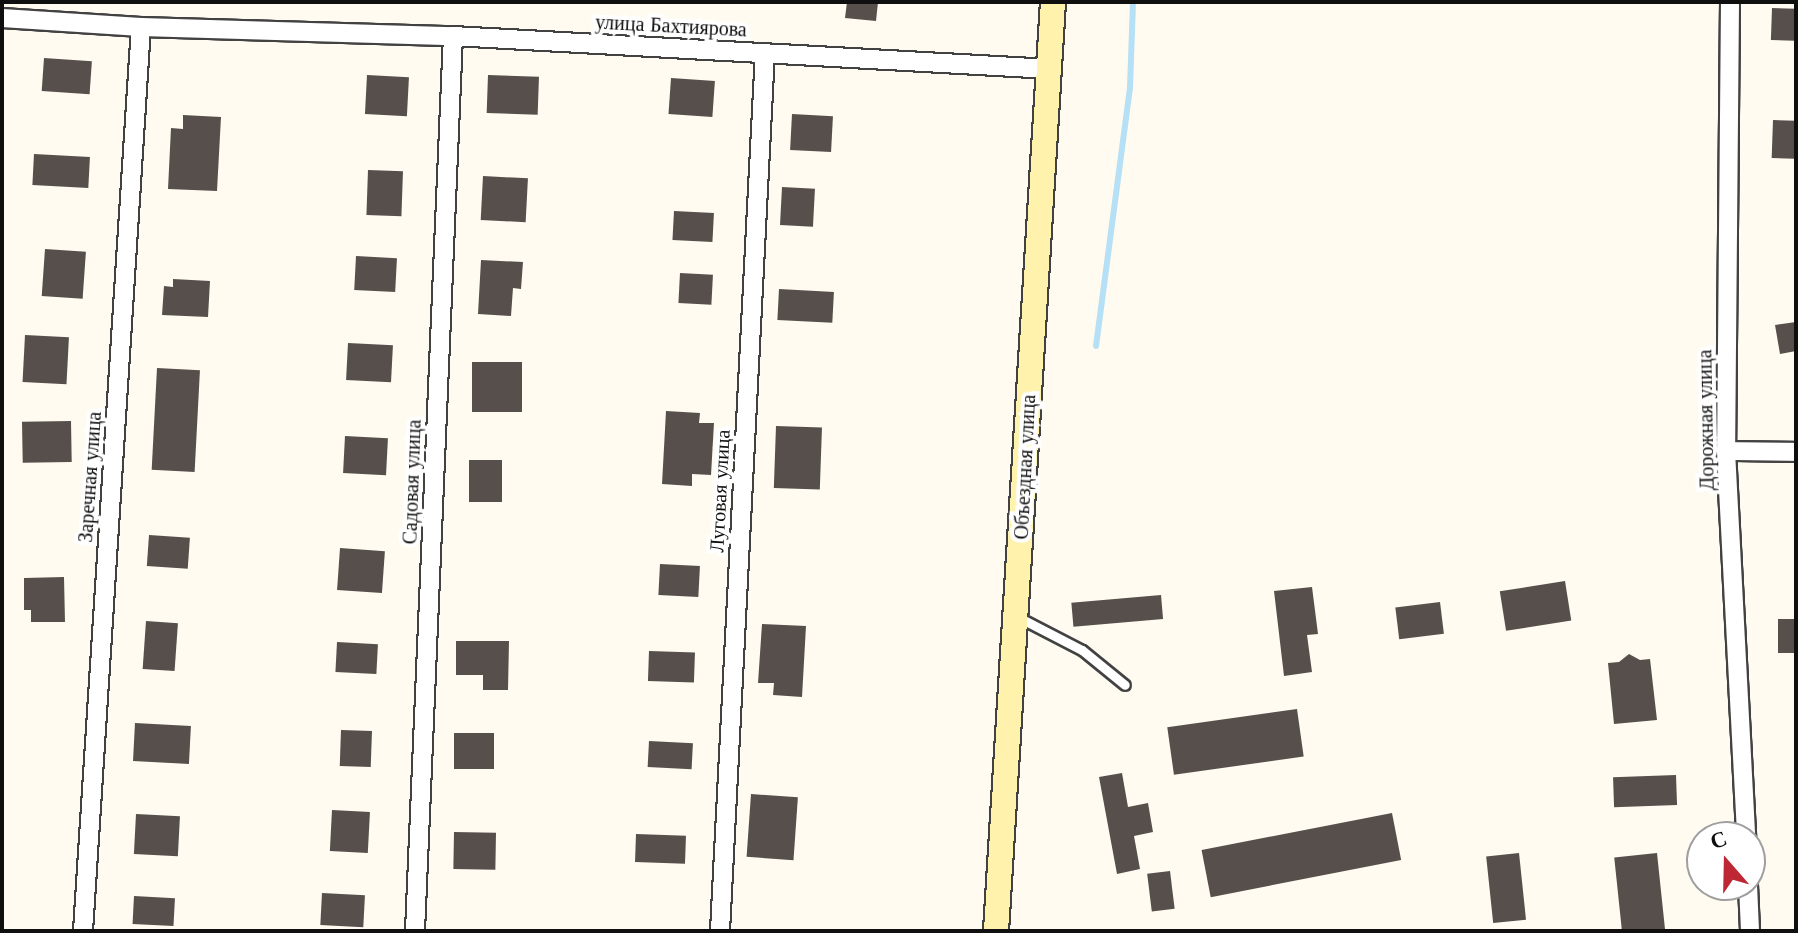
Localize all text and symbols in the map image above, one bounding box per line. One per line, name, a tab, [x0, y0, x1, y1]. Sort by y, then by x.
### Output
street label: улица Бахтиярова	[595, 10, 747, 42]
street label: Дорожная улица	[1693, 349, 1719, 491]
street label: Объездная улица	[1009, 394, 1041, 540]
street label: Заречная улица	[73, 411, 107, 543]
street label: Садовая улица	[398, 419, 426, 545]
street label: Луговая улица	[705, 429, 735, 553]
north arrow	[1686, 821, 1766, 901]
text: С	[1706, 824, 1730, 855]

